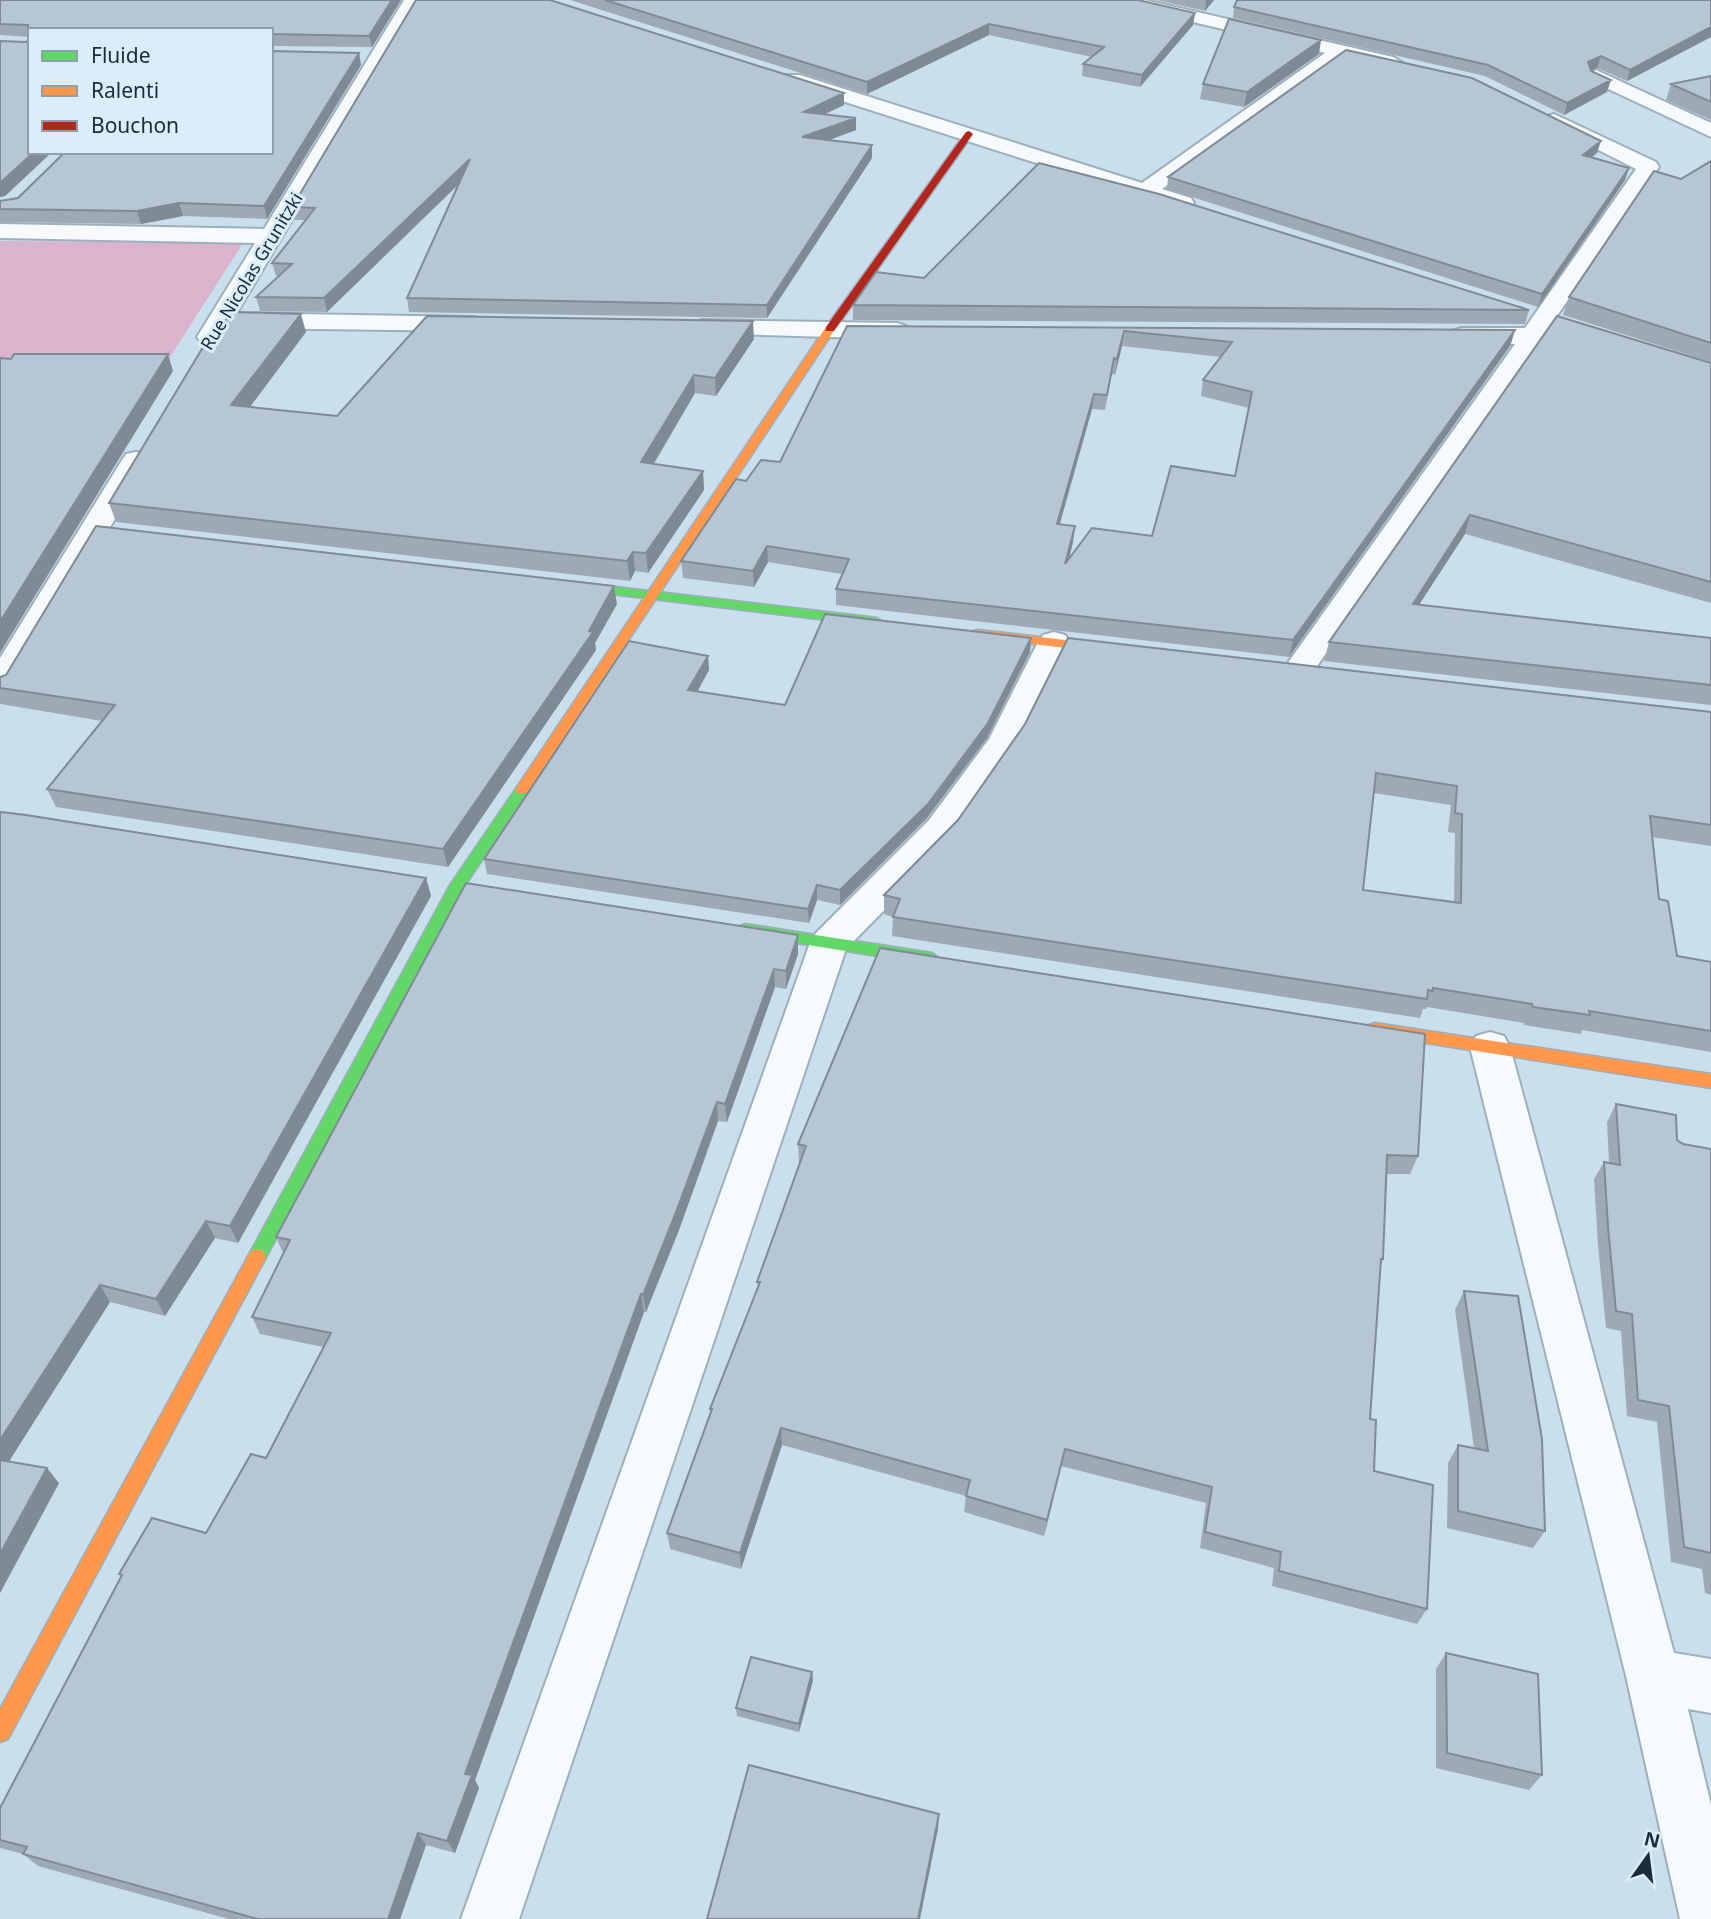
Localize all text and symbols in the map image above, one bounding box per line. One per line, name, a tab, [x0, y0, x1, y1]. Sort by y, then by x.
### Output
legend	[28, 28, 273, 154]
text: Fluide	[91, 41, 150, 69]
text: Ralenti	[91, 76, 159, 104]
text: Bouchon	[91, 111, 179, 139]
street label: Rue Nicolas Grunitzki	[194, 188, 308, 354]
north arrow	[1613, 1821, 1683, 1891]
text: N	[1641, 1825, 1663, 1854]

